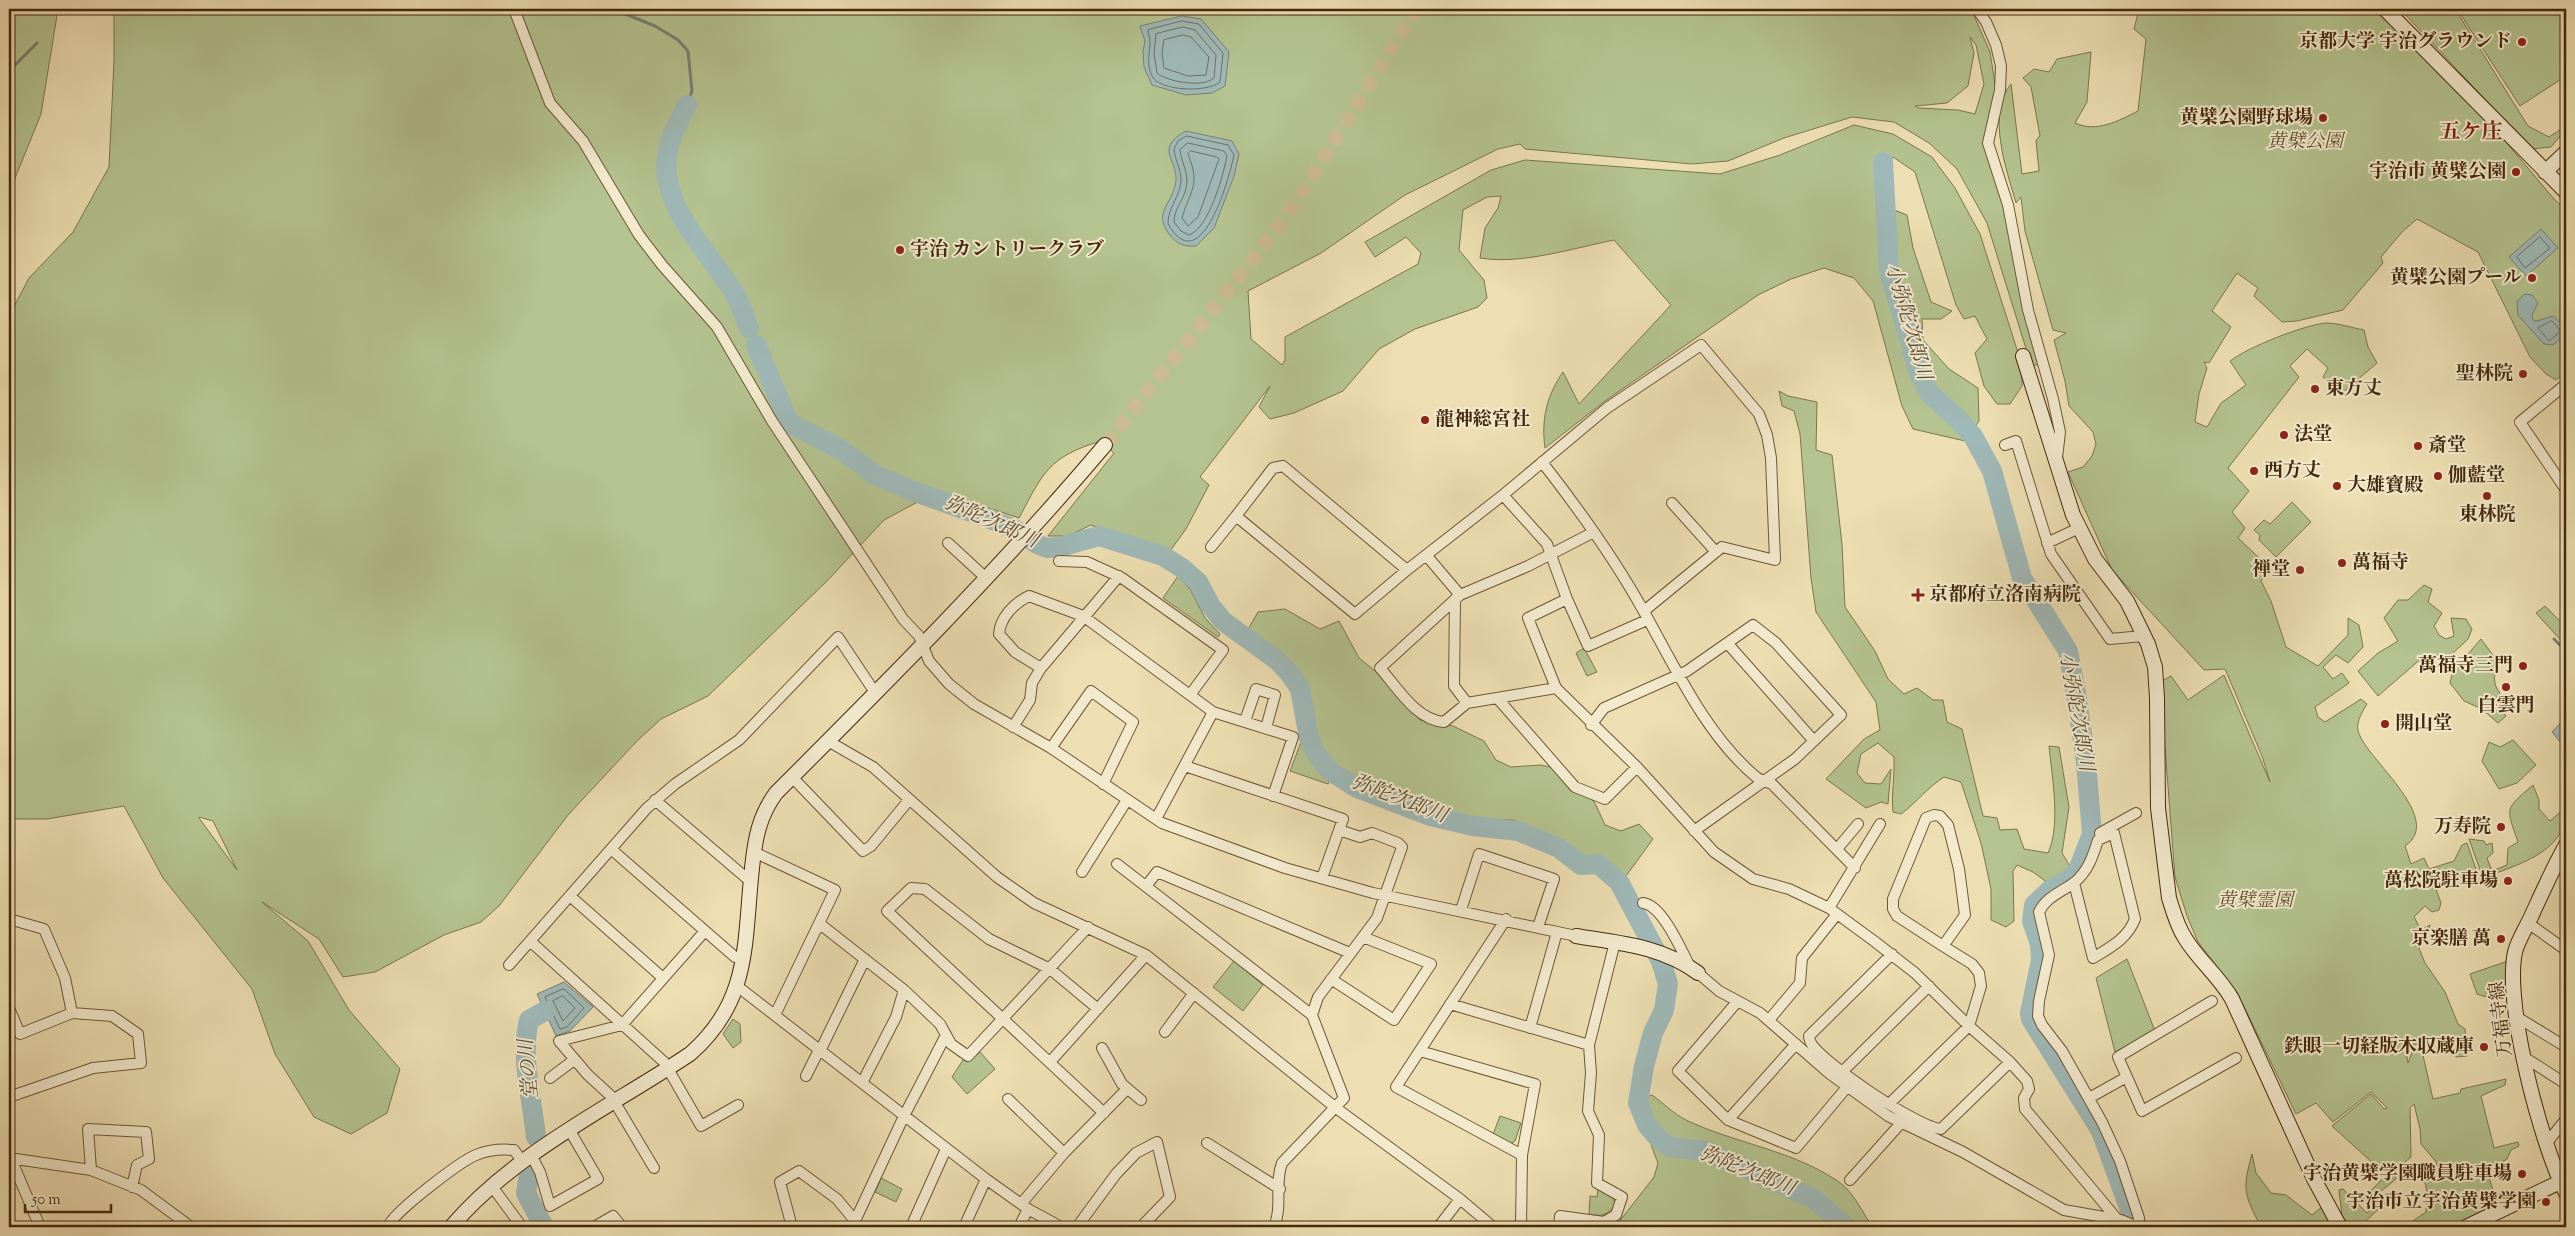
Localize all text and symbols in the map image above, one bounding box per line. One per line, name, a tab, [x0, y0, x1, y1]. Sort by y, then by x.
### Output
place label: 京都大学 宇治グラウンド	[2299, 29, 2512, 56]
marker: 京都大学 宇治グラウンド	[2516, 36, 2528, 48]
place label: 黄檗公園野球場	[2180, 105, 2313, 132]
marker: 黄檗公園野球場	[2317, 112, 2329, 124]
district label: 五ケ庄	[2440, 118, 2503, 148]
park label: 黄檗公園	[2267, 129, 2346, 156]
place label: 宇治市 黄檗公園	[2369, 159, 2506, 186]
marker: 宇治市 黄檗公園	[2510, 166, 2522, 178]
place label: 宇治 カントリークラブ	[910, 237, 1104, 264]
marker: 宇治 カントリークラブ	[894, 244, 906, 256]
water label: 小弥陀次郎川	[1877, 260, 1938, 386]
place label: 黄檗公園プール	[2390, 265, 2522, 292]
marker: 黄檗公園プール	[2526, 272, 2538, 284]
place label: 聖林院	[2456, 361, 2513, 388]
marker: 聖林院	[2517, 368, 2529, 380]
place label: 東方丈	[2325, 376, 2382, 403]
marker: 東方丈	[2309, 383, 2321, 395]
place label: 龍神総宮社	[1435, 407, 1530, 434]
marker: 龍神総宮社	[1419, 414, 1431, 426]
place label: 法堂	[2294, 422, 2332, 449]
marker: 法堂	[2278, 429, 2290, 441]
place label: 斎堂	[2428, 433, 2466, 460]
marker: 斎堂	[2412, 440, 2424, 452]
place label: 西方丈	[2264, 458, 2321, 485]
place label: 伽藍堂	[2448, 463, 2505, 490]
marker: 西方丈	[2248, 465, 2260, 477]
marker: 伽藍堂	[2432, 470, 2444, 482]
place label: 大雄寶殿	[2347, 473, 2424, 500]
marker: 大雄寶殿	[2331, 480, 2343, 492]
water label: 弥陀次郎川	[939, 489, 1044, 557]
marker: 東林院	[2481, 490, 2493, 502]
place label: 東林院	[2458, 502, 2516, 529]
place label: 萬福寺	[2352, 550, 2409, 577]
place label: 禅堂	[2252, 557, 2290, 584]
marker: 萬福寺	[2336, 557, 2348, 569]
marker: 禅堂	[2294, 564, 2306, 576]
place label: 京都府立洛南病院	[1929, 582, 2081, 609]
marker: 京都府立洛南病院	[1911, 588, 1925, 602]
water label: 小弥陀次郎川	[2050, 650, 2100, 776]
place label: 萬福寺三門	[2418, 653, 2513, 680]
marker: 萬福寺三門	[2517, 660, 2529, 672]
marker: 白雲門	[2500, 681, 2512, 693]
place label: 白雲門	[2477, 693, 2535, 720]
place label: 開山堂	[2395, 711, 2452, 738]
marker: 開山堂	[2379, 718, 2391, 730]
water label: 弥陀次郎川	[1347, 769, 1453, 832]
place label: 万寿院	[2434, 814, 2491, 841]
marker: 万寿院	[2495, 821, 2507, 833]
place label: 萬松院駐車場	[2384, 868, 2498, 895]
marker: 萬松院駐車場	[2502, 875, 2514, 887]
park label: 黄檗霊園	[2217, 888, 2296, 915]
place label: 京楽膳 萬	[2411, 926, 2491, 953]
marker: 京楽膳 萬	[2495, 933, 2507, 945]
street label: 万福寺線	[2484, 980, 2520, 1058]
place label: 鉄眼一切経版木収蔵庫	[2284, 1034, 2474, 1061]
water label: 堂の川	[513, 1036, 547, 1100]
marker: 鉄眼一切経版木収蔵庫	[2478, 1041, 2490, 1053]
water label: 弥陀次郎川	[1695, 1140, 1801, 1205]
place label: 宇治黄檗学園職員駐車場	[2303, 1161, 2512, 1188]
marker: 宇治黄檗学園職員駐車場	[2516, 1168, 2528, 1180]
scale bar	[25, 1181, 111, 1213]
place label: 宇治市立宇治黄檗学園	[2346, 1189, 2536, 1216]
text: 50 m	[31, 1190, 61, 1211]
marker: 宇治市立宇治黄檗学園	[2540, 1196, 2552, 1208]

